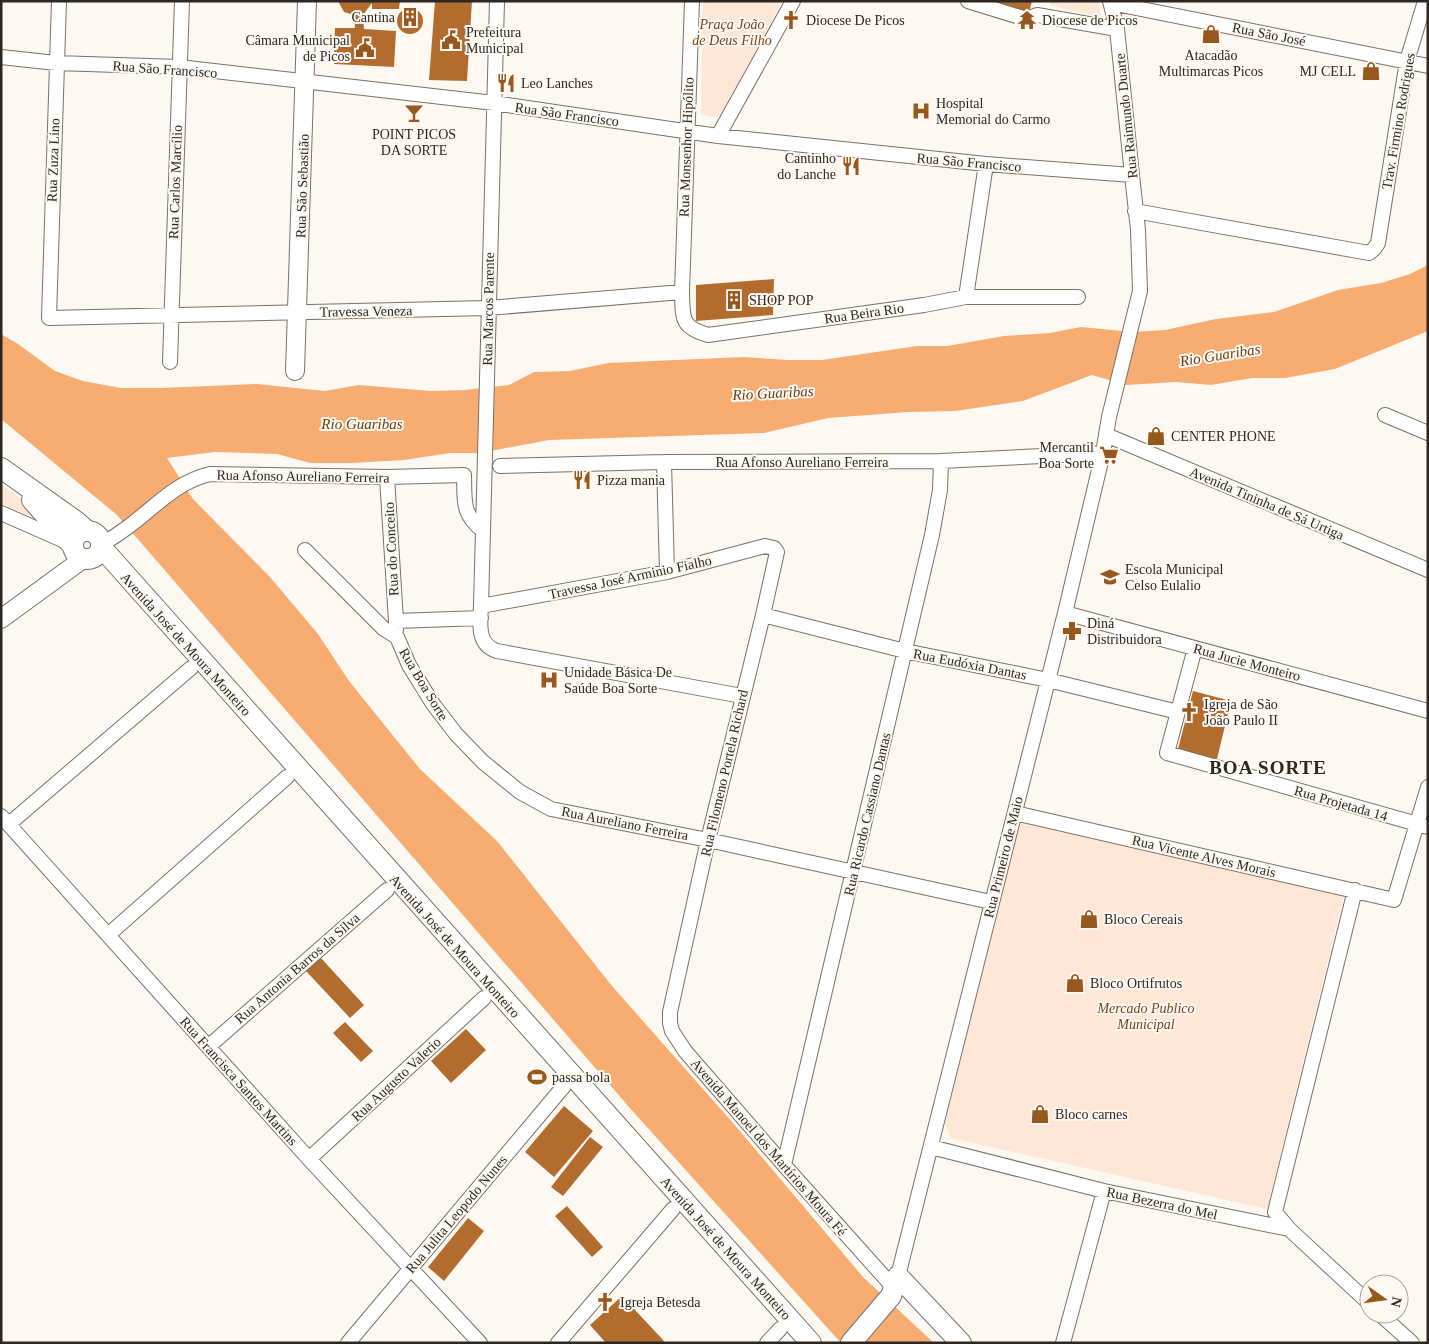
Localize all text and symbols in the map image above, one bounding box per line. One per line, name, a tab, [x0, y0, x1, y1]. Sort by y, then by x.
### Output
building icon: Cantina	[399, 6, 421, 28]
church icon: Diocese De Picos	[780, 9, 802, 31]
temple icon: Diocese de Picos	[1016, 9, 1038, 31]
place label: Cantina	[351, 10, 396, 25]
place label: Diocese De Picos	[806, 13, 905, 28]
place label: Diocese de Picos	[1042, 13, 1138, 28]
park label: Praça João de Deus Filho	[692, 17, 772, 48]
street label: Rua São José	[1231, 20, 1307, 49]
shop icon: Atacadão Multimarcas Picos	[1200, 23, 1222, 45]
place label: Prefeitura Municipal	[466, 25, 524, 56]
public building icon: Prefeitura Municipal	[440, 29, 462, 51]
place label: Câmara Municipal de Picos	[245, 33, 350, 64]
public building icon: Câmara Municipal de Picos	[354, 37, 376, 59]
place label: Atacadão Multimarcas Picos	[1159, 48, 1263, 79]
street label: Trav. Firmino Rodrigues	[1379, 52, 1418, 190]
street label: Rua Raimundo Duarte	[1112, 53, 1141, 179]
street label: Rua São Francisco	[112, 58, 218, 81]
shop icon: MJ CELL	[1360, 60, 1382, 82]
place label: MJ CELL	[1300, 64, 1356, 79]
restaurant icon: Leo Lanches	[495, 72, 517, 94]
place label: Leo Lanches	[521, 76, 593, 91]
street label: Rua Monsenhor Hipólito	[677, 77, 696, 217]
place label: Hospital Memorial do Carmo	[936, 96, 1050, 127]
street label: Rua São Francisco	[514, 100, 620, 129]
hospital icon: Hospital Memorial do Carmo	[910, 100, 932, 122]
bar icon: POINT PICOS DA SORTE	[403, 102, 425, 124]
street label: Rua Zuza Lino	[45, 118, 62, 202]
street label: Rua Carlos Marcílio	[166, 125, 185, 239]
place label: POINT PICOS DA SORTE	[372, 127, 456, 158]
street label: Rua São Sebastião	[293, 134, 312, 238]
street label: Rua São Francisco	[916, 150, 1022, 175]
place label: Cantinho do Lanche	[777, 151, 836, 182]
restaurant icon: Cantinho do Lanche	[840, 155, 862, 177]
street label: Rua Marcos Parente	[480, 252, 497, 366]
building icon: SHOP POP	[723, 289, 745, 311]
place label: SHOP POP	[749, 293, 814, 308]
street label: Rua Beira Rio	[823, 300, 905, 326]
street label: Travessa Veneza	[319, 303, 413, 320]
water label: Rio Guaribas	[1178, 341, 1262, 369]
water label: Rio Guaribas	[731, 383, 814, 403]
water label: Rio Guaribas	[320, 416, 403, 432]
shop icon: CENTER PHONE	[1145, 425, 1167, 447]
place label: CENTER PHONE	[1171, 429, 1276, 444]
place label: Mercantil Boa Sorte	[1038, 440, 1094, 471]
supermarket icon: Mercantil Boa Sorte	[1098, 444, 1120, 466]
street label: Rua Afonso Aureliano Ferreira	[715, 455, 889, 470]
street label: Avenida Tininha de Sá Urtiga	[1187, 464, 1347, 543]
street label: Rua Afonso Aureliano Ferreira	[216, 467, 390, 486]
restaurant icon: Pizza mania	[571, 469, 593, 491]
place label: Pizza mania	[597, 473, 666, 488]
street label: Rua do Conceito	[382, 502, 401, 596]
street label: Travessa José Arminio Fialho	[547, 553, 713, 602]
place label: Escola Municipal Celso Eulalio	[1125, 562, 1223, 593]
school or university icon: Escola Municipal Celso Eulalio	[1099, 566, 1121, 588]
street label: Avenida José de Moura Monteiro	[117, 570, 254, 719]
place label: Diná Distribuidora	[1087, 616, 1162, 647]
pharmacy icon: Diná Distribuidora	[1061, 620, 1083, 642]
street label: Rua Jucie Monteiro	[1192, 641, 1302, 684]
street label: Rua Boa Sorte	[396, 645, 451, 723]
street label: Rua Eudóxia Dantas	[912, 646, 1028, 683]
place label: Unidade Básica De Saúde Boa Sorte	[564, 665, 672, 696]
hospital icon: Unidade Básica De Saúde Boa Sorte	[538, 669, 560, 691]
street label: Rua Filomeno Portela Richard	[698, 688, 751, 858]
place label: Igreja de São João Paulo II	[1204, 697, 1278, 728]
church icon: Igreja de São João Paulo II	[1178, 701, 1200, 723]
street label: Rua Ricardo Cassiano Dantas	[841, 731, 894, 897]
district label: BOA SORTE	[1209, 757, 1327, 778]
street label: Rua Projetada 14	[1292, 783, 1389, 824]
street label: Rua Primeiro de Maio	[981, 795, 1026, 919]
street label: Rua Aureliano Ferreira	[560, 804, 690, 843]
street label: Rua Vicente Alves Morais	[1131, 833, 1277, 880]
street label: Avenida José de Moura Monteiro	[386, 872, 523, 1021]
shop icon: Bloco Cereais	[1078, 908, 1100, 930]
street label: Rua Antonia Barros da Silva	[232, 910, 363, 1027]
place label: Bloco Cereais	[1104, 912, 1183, 927]
shop icon: Bloco Ortifrutos	[1064, 972, 1086, 994]
place label: Bloco Ortifrutos	[1090, 976, 1182, 991]
park label: Mercado Publico Municipal	[1096, 1001, 1195, 1032]
street label: Rua Francisca Santos Martins	[177, 1014, 300, 1149]
street label: Rua Augusto Valerio	[349, 1034, 444, 1125]
street label: Avenida Manoel dos Martírios Moura Fé	[688, 1056, 850, 1239]
sports icon: passa bola	[526, 1066, 548, 1088]
place label: passa bola	[552, 1070, 611, 1085]
shop icon: Bloco carnes	[1029, 1103, 1051, 1125]
place label: Bloco carnes	[1055, 1107, 1128, 1122]
street label: Rua Julita Leopodo Nunes	[403, 1152, 510, 1276]
street label: Avenida José de Moura Monteiro	[657, 1174, 794, 1323]
street label: Rua Bezerra do Mel	[1105, 1184, 1219, 1223]
north arrow	[1359, 1274, 1409, 1324]
church icon: Igreja Betesda	[594, 1291, 616, 1313]
place label: Igreja Betesda	[620, 1295, 701, 1310]
text: N	[1388, 1295, 1405, 1309]

